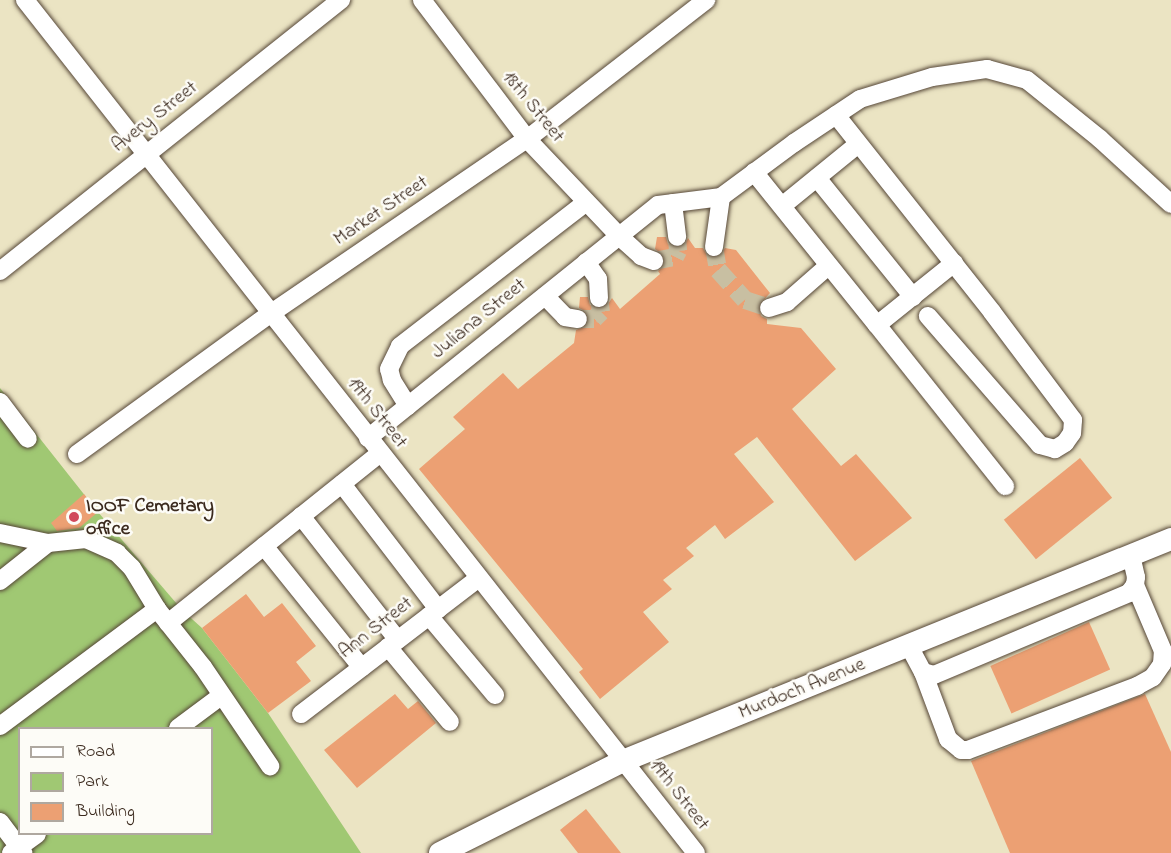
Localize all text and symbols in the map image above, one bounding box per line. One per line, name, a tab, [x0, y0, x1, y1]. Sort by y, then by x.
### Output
street label: 18th Street	[497, 66, 569, 148]
street label: Avery Street	[107, 76, 203, 158]
street label: Market Street	[329, 171, 433, 251]
street label: Juliana Street	[427, 274, 531, 364]
street label: 19th Street	[342, 373, 412, 453]
place label: IOOF Cemetary office	[86, 494, 214, 541]
marker: IOOF Cemetary office	[67, 510, 81, 524]
street label: Ann Street	[334, 592, 418, 664]
street label: Murdoch Avenue	[735, 653, 869, 725]
legend	[18, 727, 213, 835]
text: Road	[76, 739, 115, 765]
street label: 19th Street	[644, 755, 714, 835]
text: Park	[76, 769, 109, 795]
text: Building	[76, 799, 135, 825]

